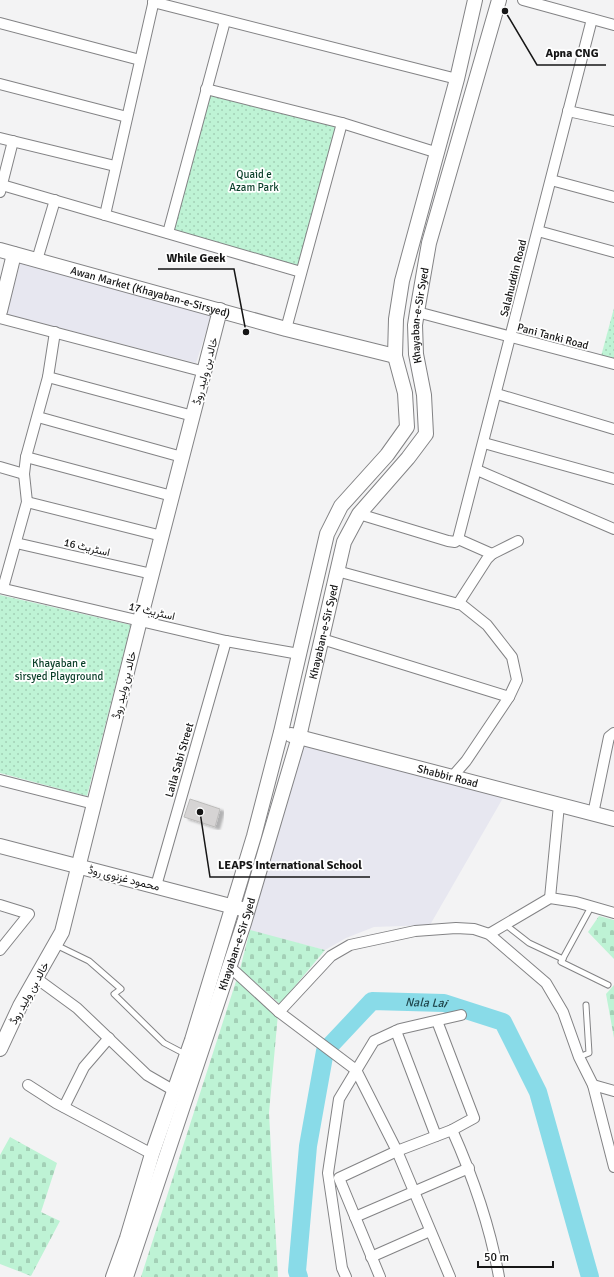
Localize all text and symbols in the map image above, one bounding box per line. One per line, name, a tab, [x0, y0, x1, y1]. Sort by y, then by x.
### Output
callout: Apna CNG	[537, 41, 606, 65]
text: Apna CNG	[546, 46, 599, 61]
park label: Quaid e Azam Park	[229, 168, 279, 194]
street label: Salahuddin Road	[498, 238, 529, 318]
callout: While Geek	[158, 245, 234, 269]
text: While Geek	[166, 251, 226, 266]
street label: Awan Market (Khayaban-e-Sirsyed)	[69, 264, 232, 320]
street label: Khayaban-e-Sir Syed	[409, 266, 432, 365]
street label: Pani Tanki Road	[516, 321, 590, 352]
street label: خالد بن ولید روڈ	[190, 336, 221, 406]
street label: اسٹریٹ 16	[62, 536, 111, 559]
street label: Khayaban-e-Sir Syed	[306, 583, 341, 681]
street label: اسٹریٹ 17	[127, 600, 176, 623]
street label: خالد بن ولید روڈ	[110, 650, 139, 720]
park label: Khayaban e sirsyed Playground	[15, 657, 103, 683]
street label: Laila Sabi Street	[163, 721, 196, 799]
street label: Shabbir Road	[416, 762, 480, 790]
callout: LEAPS International School	[210, 853, 370, 877]
text: LEAPS International School	[218, 858, 362, 873]
street label: محمود غزنوی روڈ	[87, 863, 161, 894]
street label: Khayaban-e-Sir Syed	[216, 896, 258, 992]
street label: خالد بن ولید روڈ	[7, 960, 52, 1027]
water label: Nala Lai	[405, 995, 451, 1012]
scale bar	[478, 1243, 553, 1269]
text: 50 m	[484, 1250, 509, 1265]

